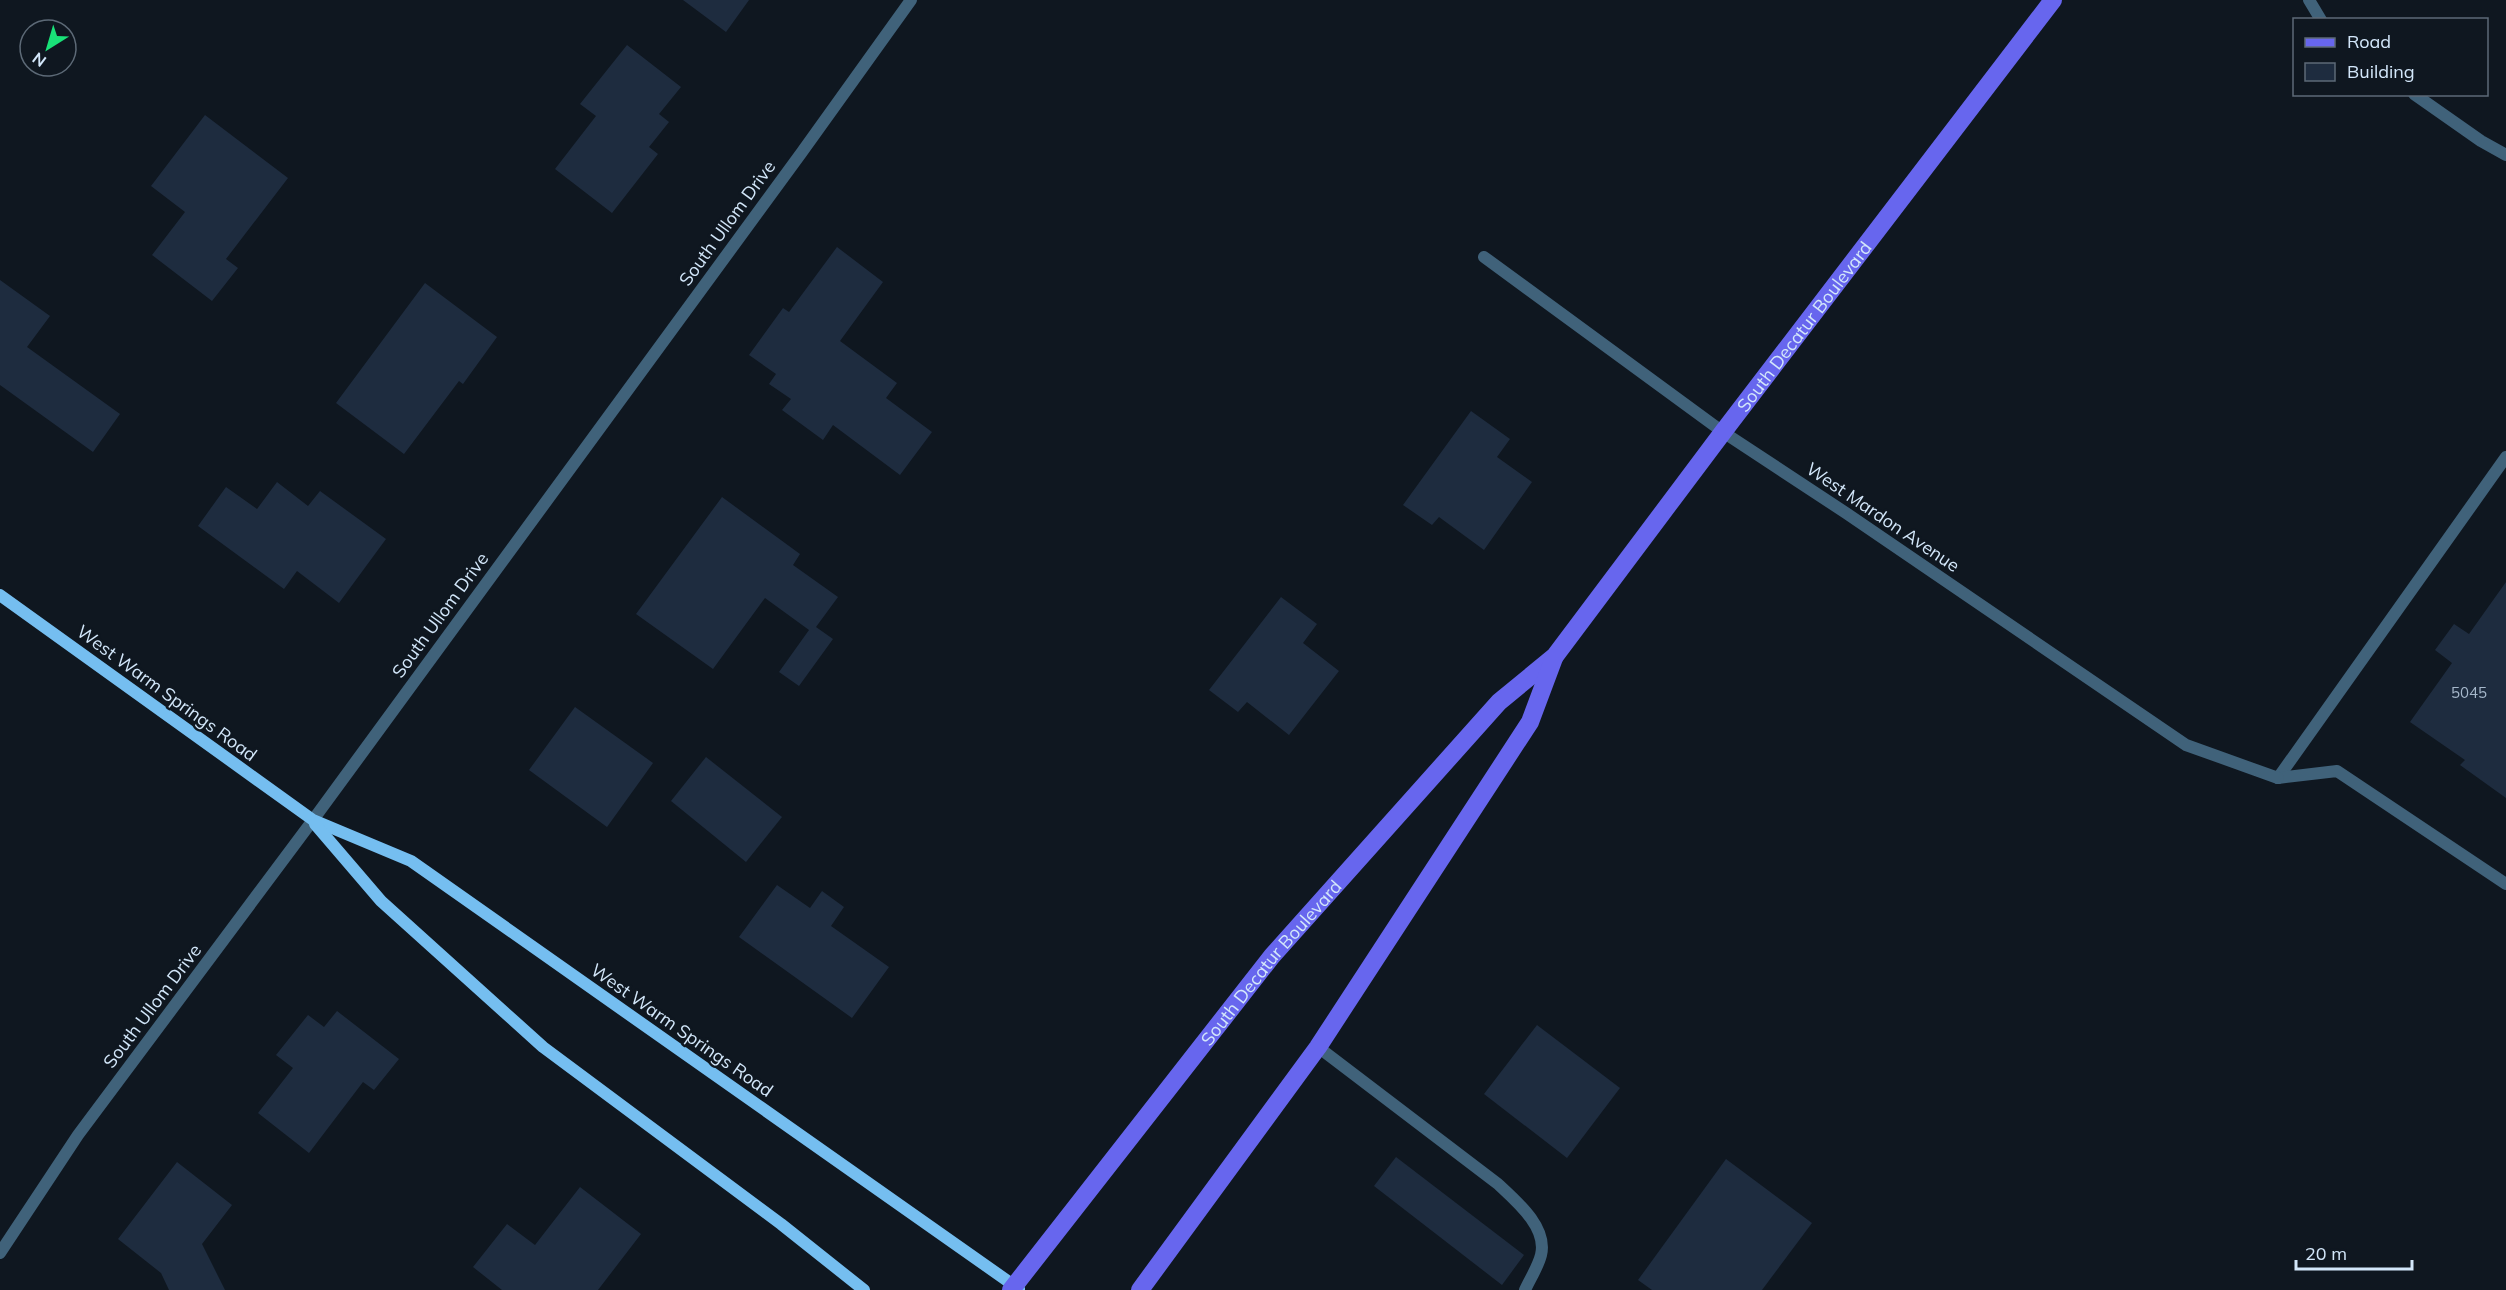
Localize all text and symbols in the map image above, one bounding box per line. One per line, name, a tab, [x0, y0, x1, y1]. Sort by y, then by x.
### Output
north arrow	[18, 18, 78, 78]
legend	[2293, 18, 2488, 96]
text: Road	[2347, 30, 2391, 53]
text: N	[28, 48, 50, 72]
text: Building	[2347, 60, 2415, 83]
street label: South Ullom Drive	[674, 156, 780, 290]
street label: South Decatur Boulevard	[1731, 236, 1876, 416]
street label: West Mardon Avenue	[1802, 457, 1964, 577]
street label: South Ullom Drive	[387, 548, 493, 682]
street label: West Warm Springs Road	[72, 620, 262, 766]
house number: 5045	[2451, 683, 2487, 702]
street label: South Decatur Boulevard	[1195, 875, 1346, 1050]
street label: South Ullom Drive	[98, 939, 206, 1073]
street label: West Warm Springs Road	[586, 958, 778, 1102]
scale bar	[2296, 1233, 2412, 1271]
text: 20 m	[2305, 1242, 2347, 1265]

